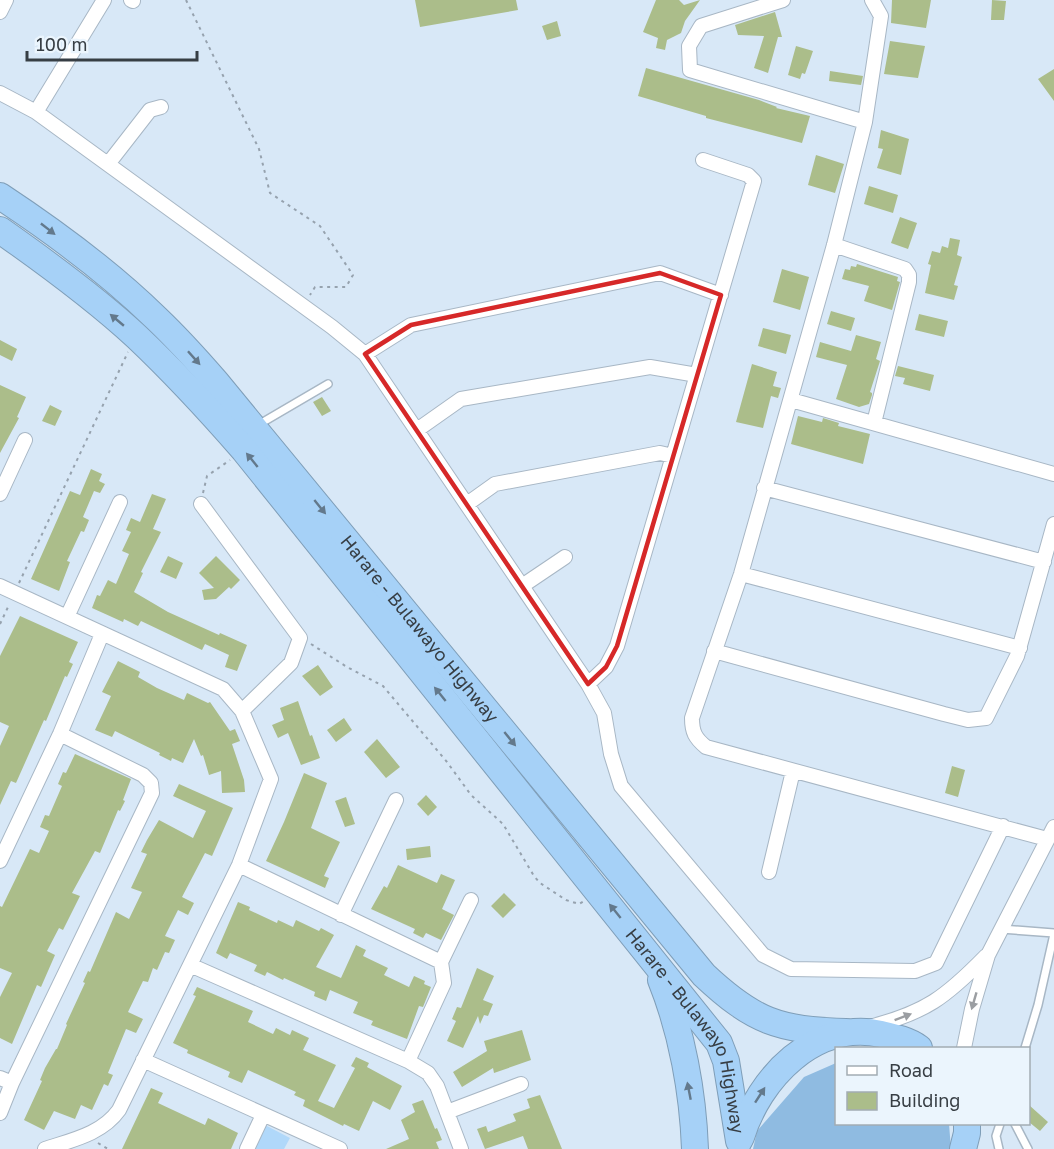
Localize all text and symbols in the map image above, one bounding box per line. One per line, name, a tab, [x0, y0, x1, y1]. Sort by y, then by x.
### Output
scale bar	[27, 24, 196, 62]
text: 100 m	[36, 33, 87, 55]
one-way arrow	[40, 223, 56, 235]
one-way arrow	[110, 314, 125, 327]
one-way arrow	[187, 350, 201, 365]
one-way arrow	[246, 452, 259, 468]
one-way arrow	[314, 499, 326, 514]
street label: Harare - Bulawayo Highway	[336, 530, 504, 727]
one-way arrow	[433, 686, 446, 702]
one-way arrow	[504, 731, 516, 746]
one-way arrow	[609, 904, 621, 919]
street label: Harare - Bulawayo Highway	[621, 923, 750, 1135]
one-way arrow	[969, 992, 979, 1011]
one-way arrow	[894, 1012, 912, 1022]
legend	[835, 1047, 1030, 1125]
text: Road	[889, 1059, 933, 1081]
one-way arrow	[684, 1081, 693, 1100]
one-way arrow	[754, 1088, 766, 1104]
text: Building	[889, 1089, 960, 1111]

